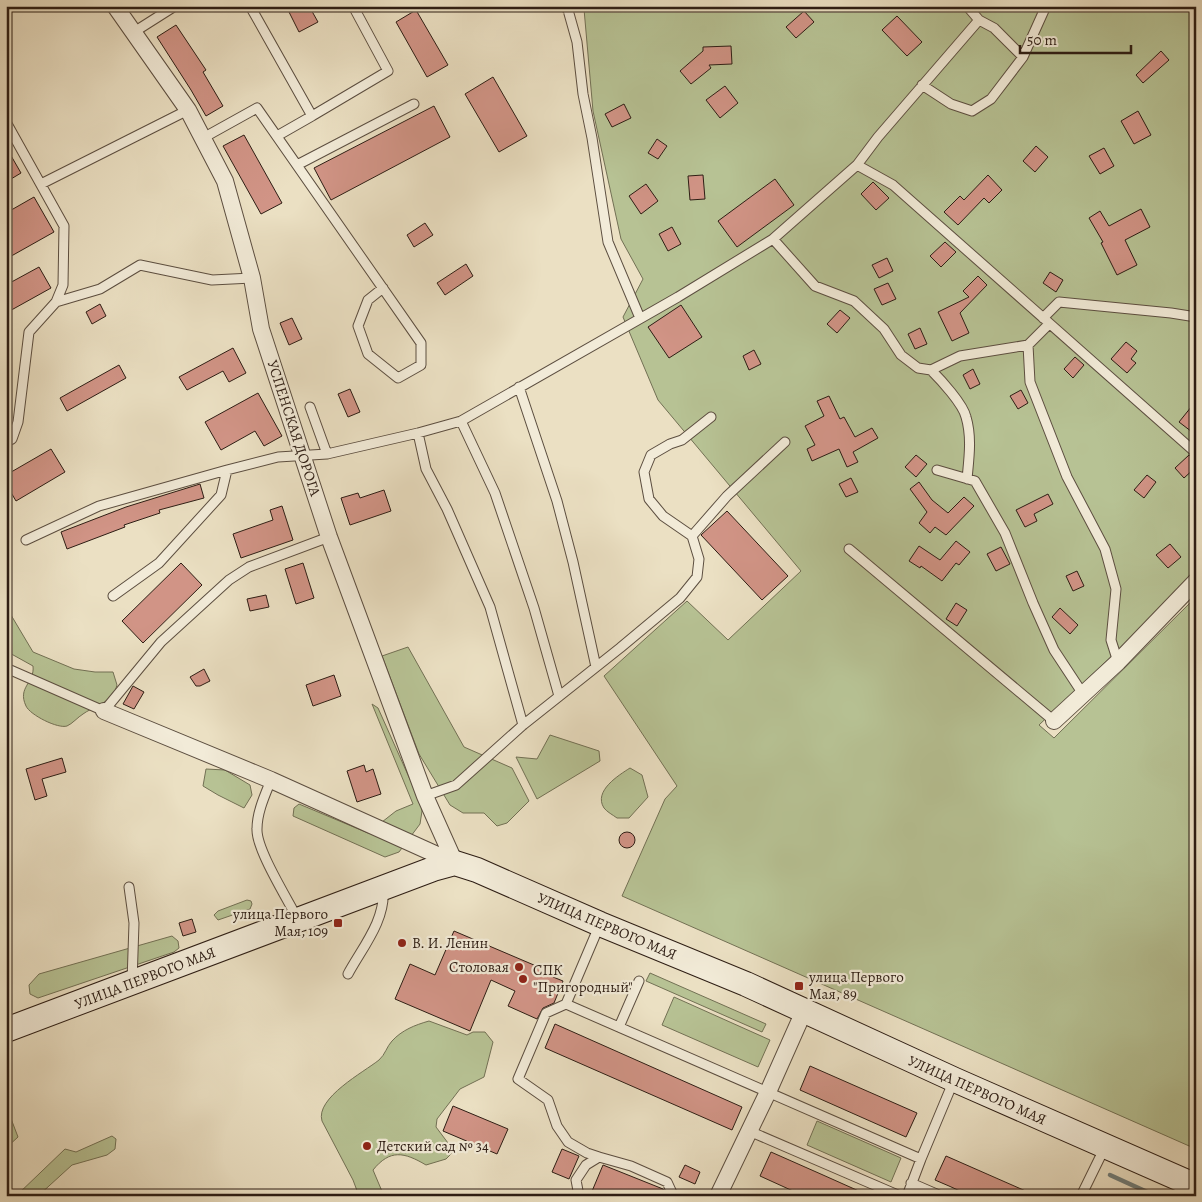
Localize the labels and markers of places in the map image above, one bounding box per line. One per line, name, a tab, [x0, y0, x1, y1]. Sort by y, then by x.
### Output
place label: улица Первого Мая, 109	[232, 904, 328, 941]
marker: улица Первого Мая, 109	[332, 917, 344, 929]
place label: В. И. Ленин	[412, 933, 489, 953]
marker: В. И. Ленин	[396, 937, 408, 949]
place label: Столовая	[449, 957, 509, 977]
place label: СПК "Пригородный"	[533, 960, 633, 997]
marker: Столовая	[513, 961, 525, 973]
place label: улица Первого Мая, 89	[808, 967, 904, 1004]
marker: СПК "Пригородный"	[517, 973, 529, 985]
marker: улица Первого Мая, 89	[793, 980, 805, 992]
place label: Детский сад № 34	[377, 1136, 489, 1156]
marker: Детский сад № 34	[361, 1140, 373, 1152]

